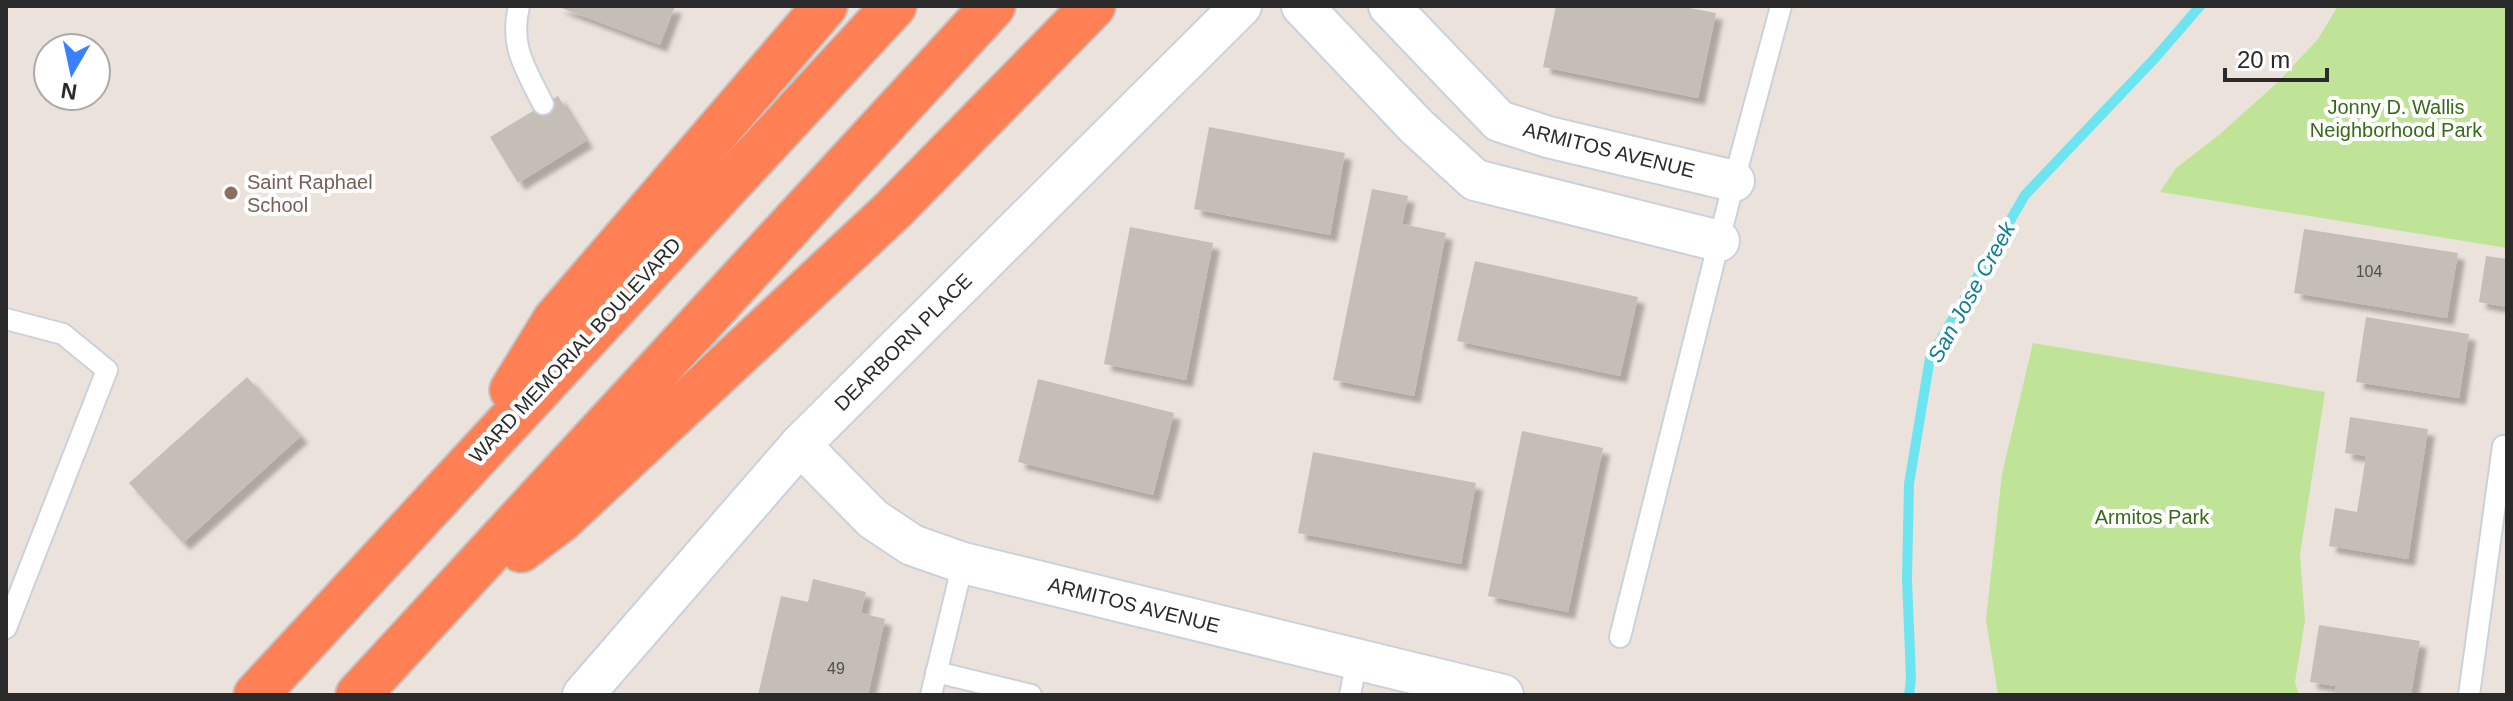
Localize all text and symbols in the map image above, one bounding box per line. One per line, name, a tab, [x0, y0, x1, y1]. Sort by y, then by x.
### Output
north arrow	[32, 32, 112, 112]
scale bar	[2225, 32, 2327, 82]
text: 20 m	[2237, 46, 2290, 73]
text: N	[59, 78, 79, 105]
park label: Jonny D. Wallis Neighborhood Park	[2310, 96, 2483, 141]
street label: ARMITOS AVENUE	[1521, 118, 1697, 182]
place label: Saint Raphael School	[247, 171, 373, 216]
marker: Saint Raphael School	[222, 184, 240, 202]
water label: San Jose Creek	[1923, 217, 2021, 367]
street label: WARD MEMORIAL BOULEVARD	[465, 233, 685, 467]
house number: 104	[2356, 263, 2382, 280]
street label: DEARBORN PLACE	[830, 269, 976, 415]
park label: Armitos Park	[2095, 506, 2210, 528]
street label: ARMITOS AVENUE	[1046, 573, 1222, 637]
house number: 49	[827, 660, 845, 677]

